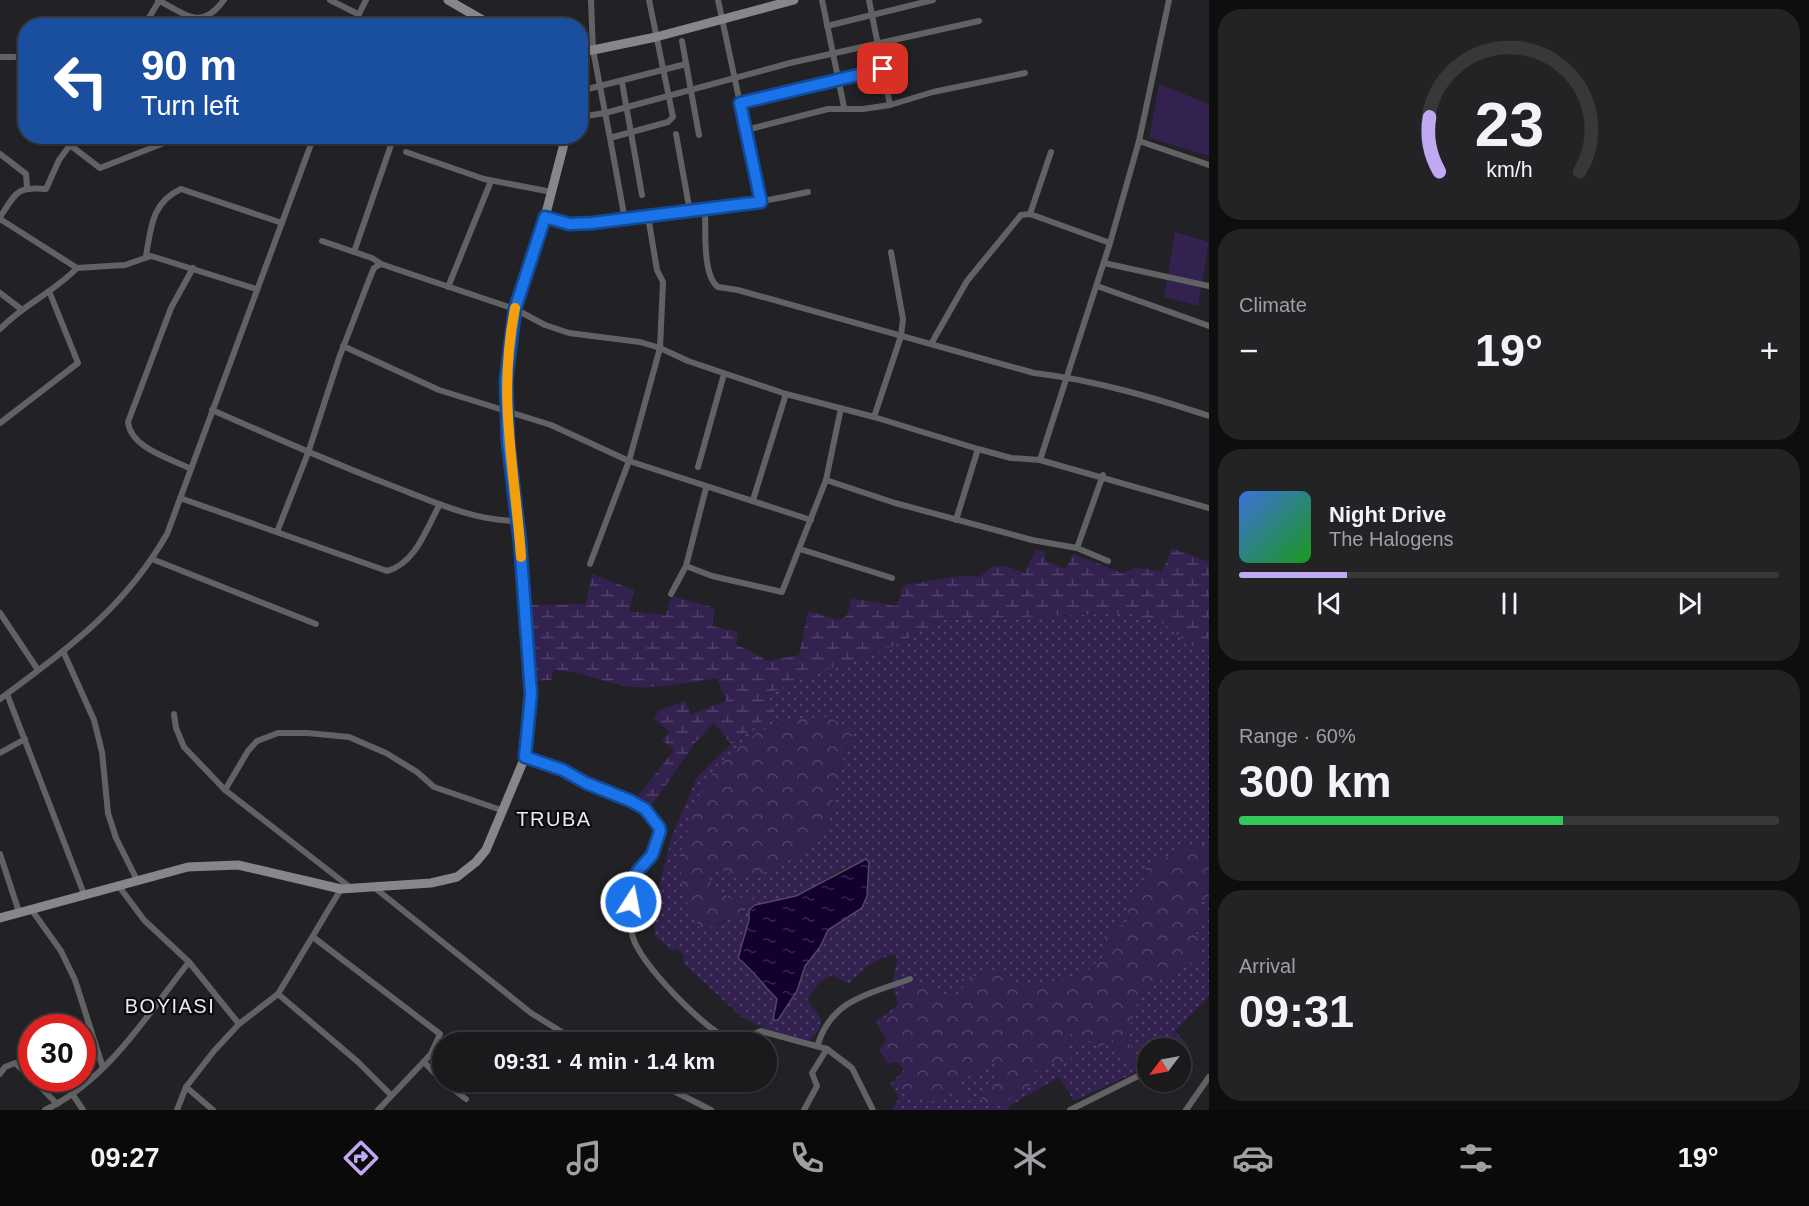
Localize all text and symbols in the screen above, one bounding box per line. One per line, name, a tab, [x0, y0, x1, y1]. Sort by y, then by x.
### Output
icon: left	[42, 42, 120, 120]
text: 90 m	[141, 42, 237, 89]
pin	[857, 43, 908, 94]
icon: arrive	[866, 52, 899, 85]
text: 23	[1474, 90, 1544, 159]
text: Turn left	[141, 91, 239, 121]
text: km/h	[1486, 158, 1532, 182]
text: Climate	[1239, 294, 1307, 316]
text: 19°	[1475, 325, 1543, 376]
text: −	[1239, 332, 1258, 369]
text: +	[1760, 332, 1779, 369]
text: Night Drive	[1329, 502, 1446, 527]
text: The Halogens	[1329, 528, 1454, 550]
icon: previous	[1313, 587, 1346, 620]
icon: pause	[1493, 587, 1526, 620]
icon: next	[1673, 587, 1706, 620]
text: Range · 60%	[1239, 725, 1356, 747]
text: 300 km	[1239, 756, 1392, 807]
district label: TRUBA	[516, 808, 592, 830]
position arrow	[599, 870, 663, 934]
text: Arrival	[1239, 955, 1296, 977]
text: 09:31	[1239, 986, 1354, 1037]
district label: BOYIASI	[125, 995, 215, 1017]
speed limit sign: 30	[18, 1014, 96, 1092]
north arrow	[1137, 1038, 1191, 1092]
map controls	[1137, 1038, 1191, 1092]
text: 09:31 · 4 min · 1.4 km	[494, 1049, 715, 1074]
icon: directions	[340, 1137, 382, 1179]
icon: music	[563, 1137, 605, 1179]
icon: phone	[786, 1137, 828, 1179]
icon: climate	[1009, 1137, 1051, 1179]
icon: car	[1232, 1137, 1274, 1179]
icon: filters	[1455, 1137, 1497, 1179]
text: 09:27	[90, 1143, 160, 1173]
text: 19°	[1678, 1143, 1718, 1173]

